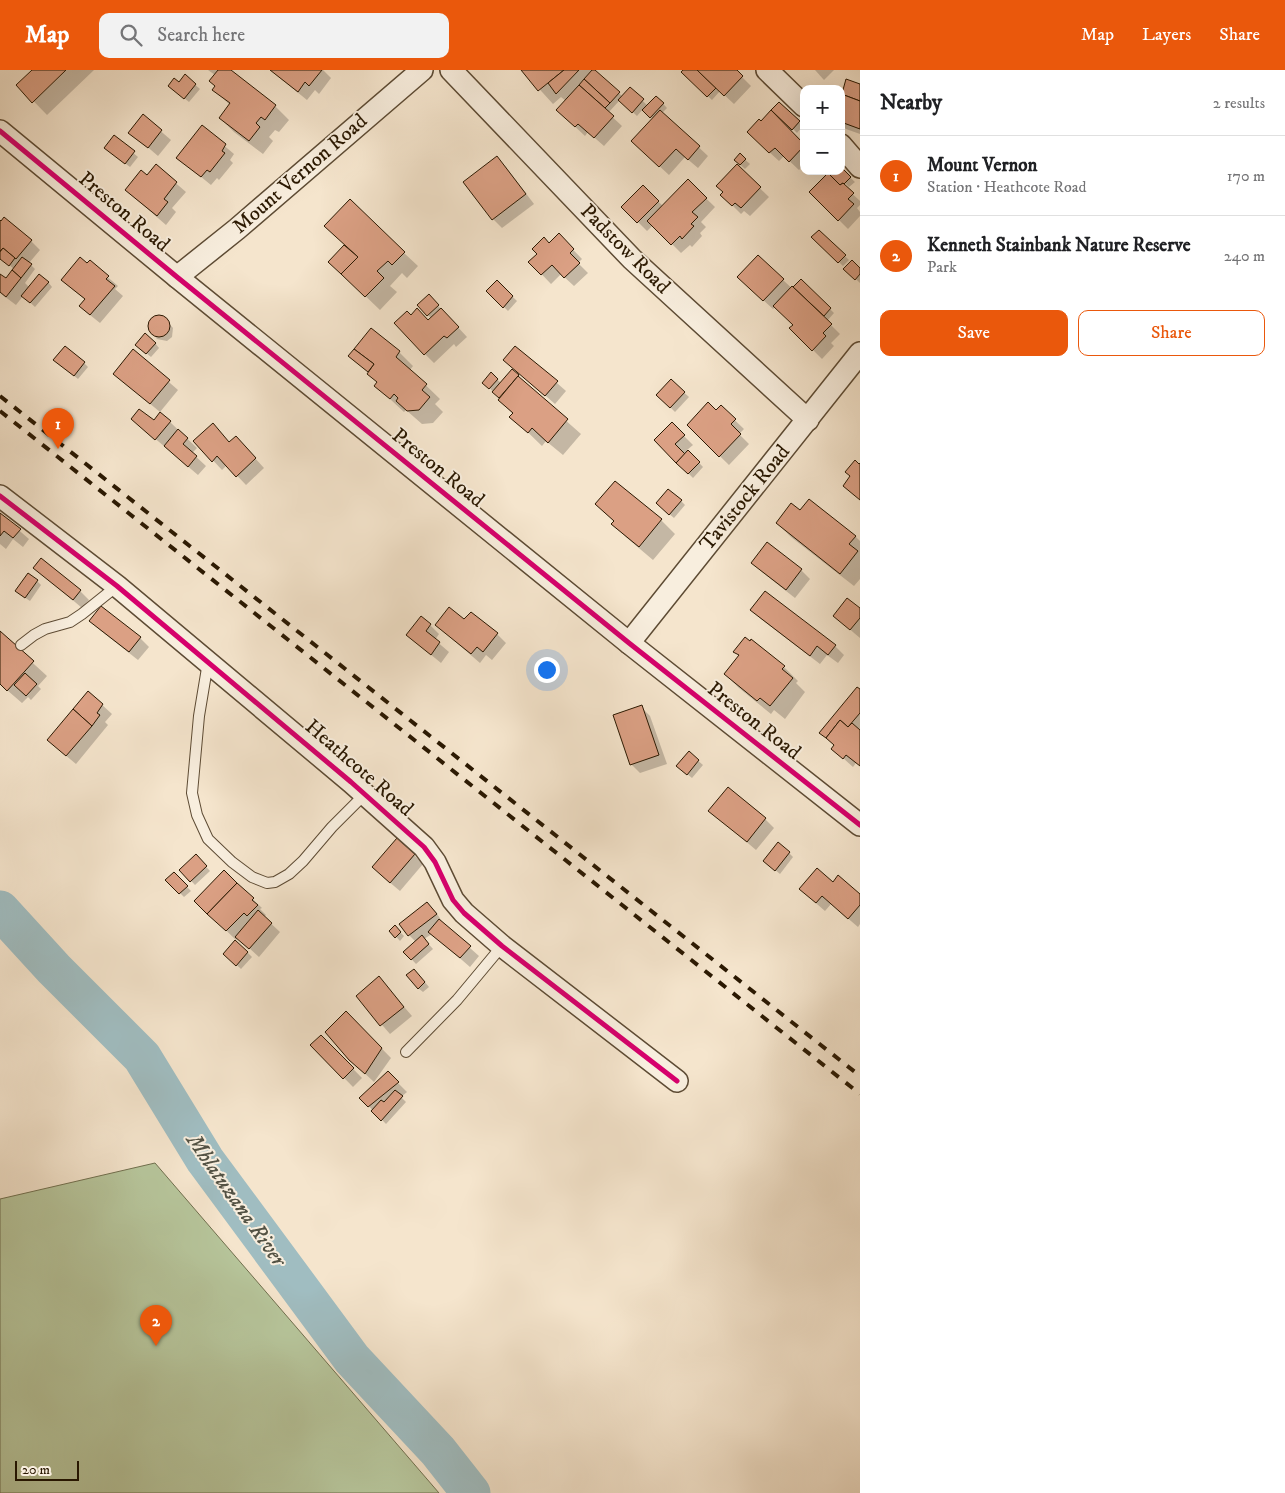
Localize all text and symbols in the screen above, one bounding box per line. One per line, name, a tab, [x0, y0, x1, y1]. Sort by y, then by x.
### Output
search box	[99, 13, 449, 58]
text: Map	[25, 20, 69, 50]
icon: search	[117, 21, 145, 49]
text: Search here	[157, 24, 245, 47]
text: Map	[1081, 24, 1114, 46]
text: Layers	[1142, 24, 1191, 46]
text: Share	[1219, 24, 1260, 46]
map controls	[800, 85, 845, 175]
button: +	[800, 85, 845, 130]
text: Nearby	[880, 90, 942, 116]
text: 2 results	[1213, 93, 1265, 113]
street label: Mount Vernon Road	[227, 108, 373, 240]
button: −	[800, 130, 845, 175]
text: Mount Vernon	[927, 154, 1037, 177]
street label: Preston Road	[73, 166, 176, 258]
text: 1	[893, 166, 899, 186]
text: 170 m	[1227, 166, 1265, 186]
text: Station · Heathcote Road	[927, 177, 1086, 197]
street label: Padstow Road	[574, 198, 676, 300]
text: Kenneth Stainbank Nature Reserve	[927, 234, 1191, 257]
text: 2	[892, 246, 900, 266]
text: 240 m	[1224, 246, 1265, 266]
text: Park	[927, 257, 957, 277]
button: Save	[880, 310, 1068, 356]
button: Share	[1078, 310, 1265, 356]
pin: 1	[42, 408, 74, 449]
street label: Preston Road	[386, 423, 490, 514]
street label: Tavistock Road	[694, 439, 796, 556]
your location	[534, 657, 560, 683]
street label: Preston Road	[702, 676, 806, 766]
street label: Heathcote Road	[299, 714, 419, 823]
water label: Mhlatuzana River	[179, 1127, 293, 1273]
pin: 2	[140, 1305, 172, 1346]
scale bar	[15, 1458, 79, 1481]
text: 20 m	[22, 1461, 50, 1479]

